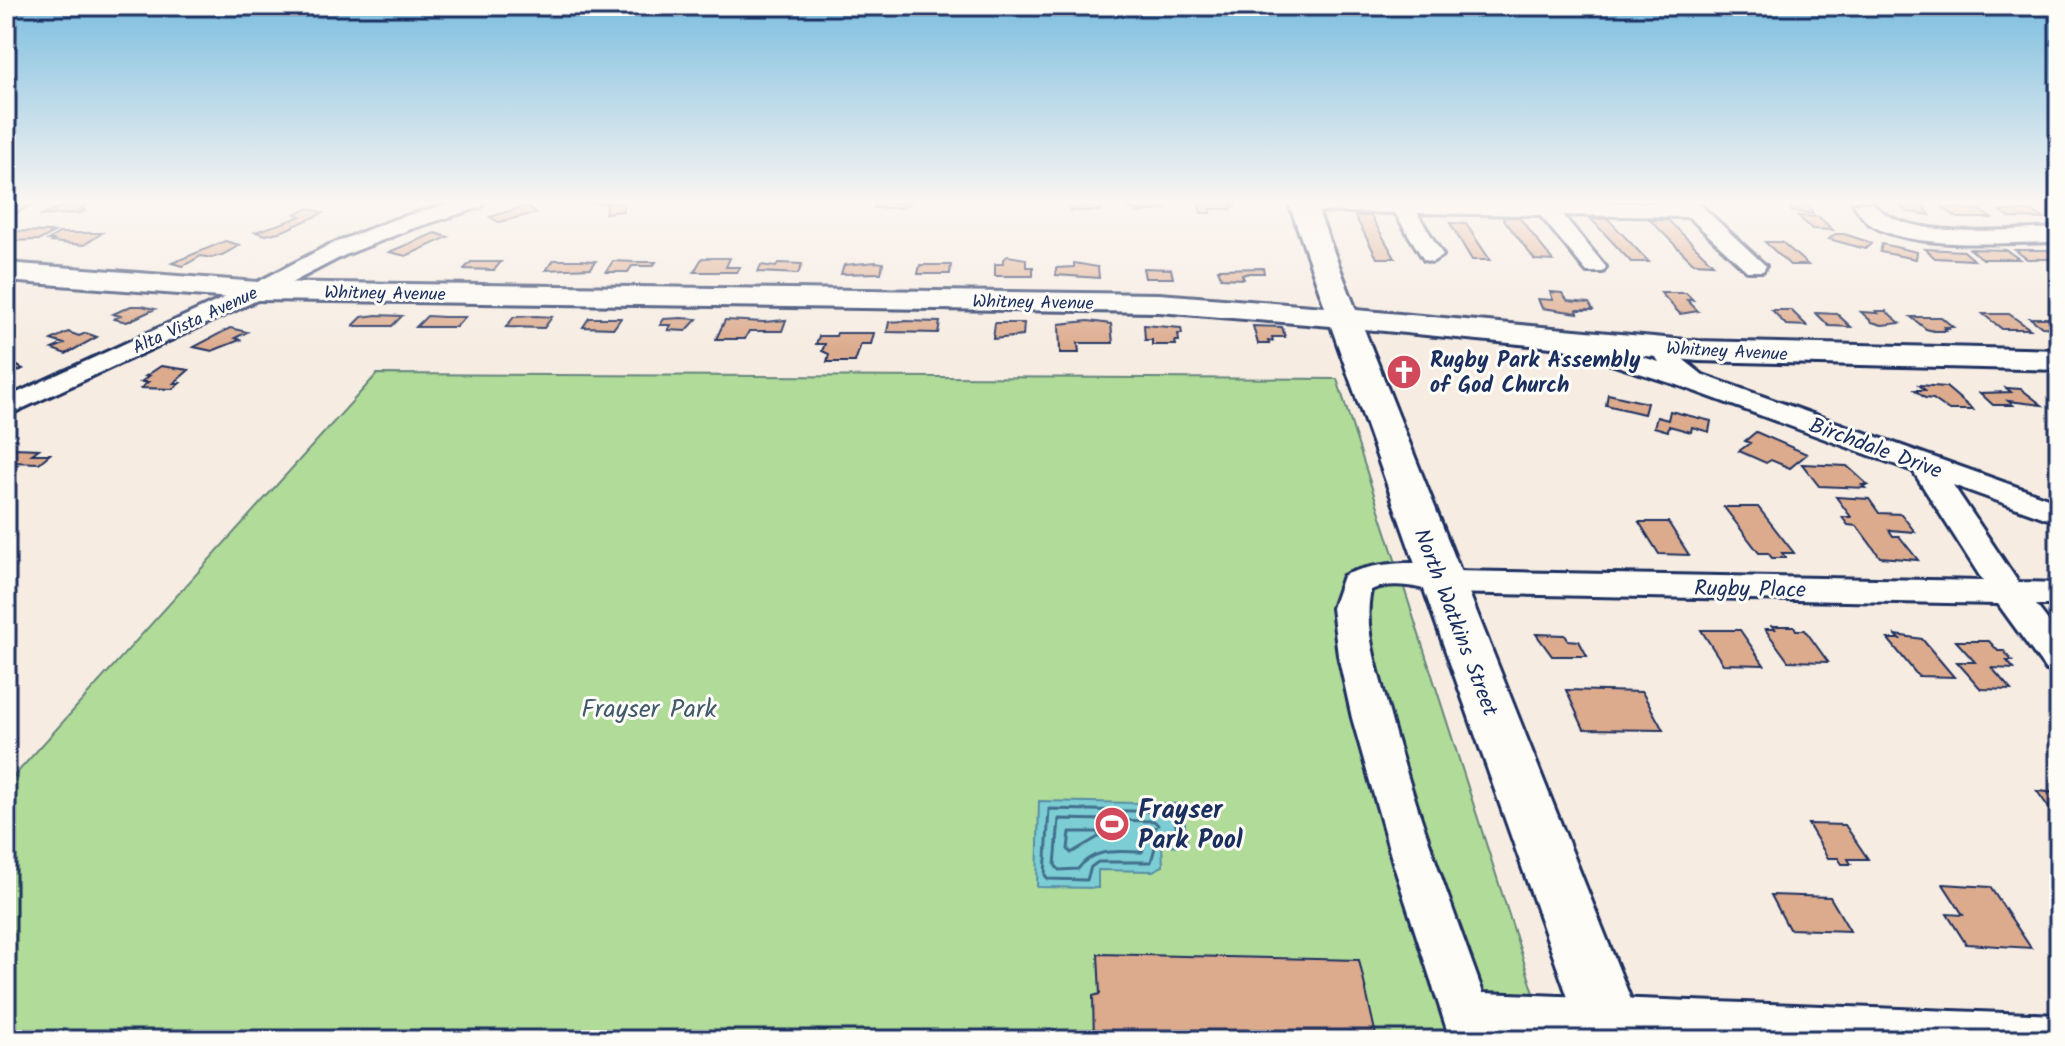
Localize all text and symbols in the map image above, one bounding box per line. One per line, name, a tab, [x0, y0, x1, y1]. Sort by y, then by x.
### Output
street label: Whitney Avenue	[324, 279, 446, 310]
street label: Alta Vista Avenue	[128, 280, 263, 363]
street label: Whitney Avenue	[972, 288, 1094, 319]
street label: Whitney Avenue	[1666, 335, 1788, 370]
place label: Rugby Park Assembly of God Church	[1430, 344, 1641, 404]
church icon: Rugby Park Assembly of God Church	[1385, 353, 1423, 391]
street label: Birchdale Drive	[1804, 409, 1947, 490]
street label: North Watkins Street	[1403, 524, 1507, 722]
street label: Rugby Place	[1694, 572, 1806, 609]
park label: Frayser Park	[581, 689, 718, 731]
place label: Frayser Park Pool	[1138, 790, 1243, 862]
sports icon: Frayser Park Pool	[1093, 805, 1131, 843]

